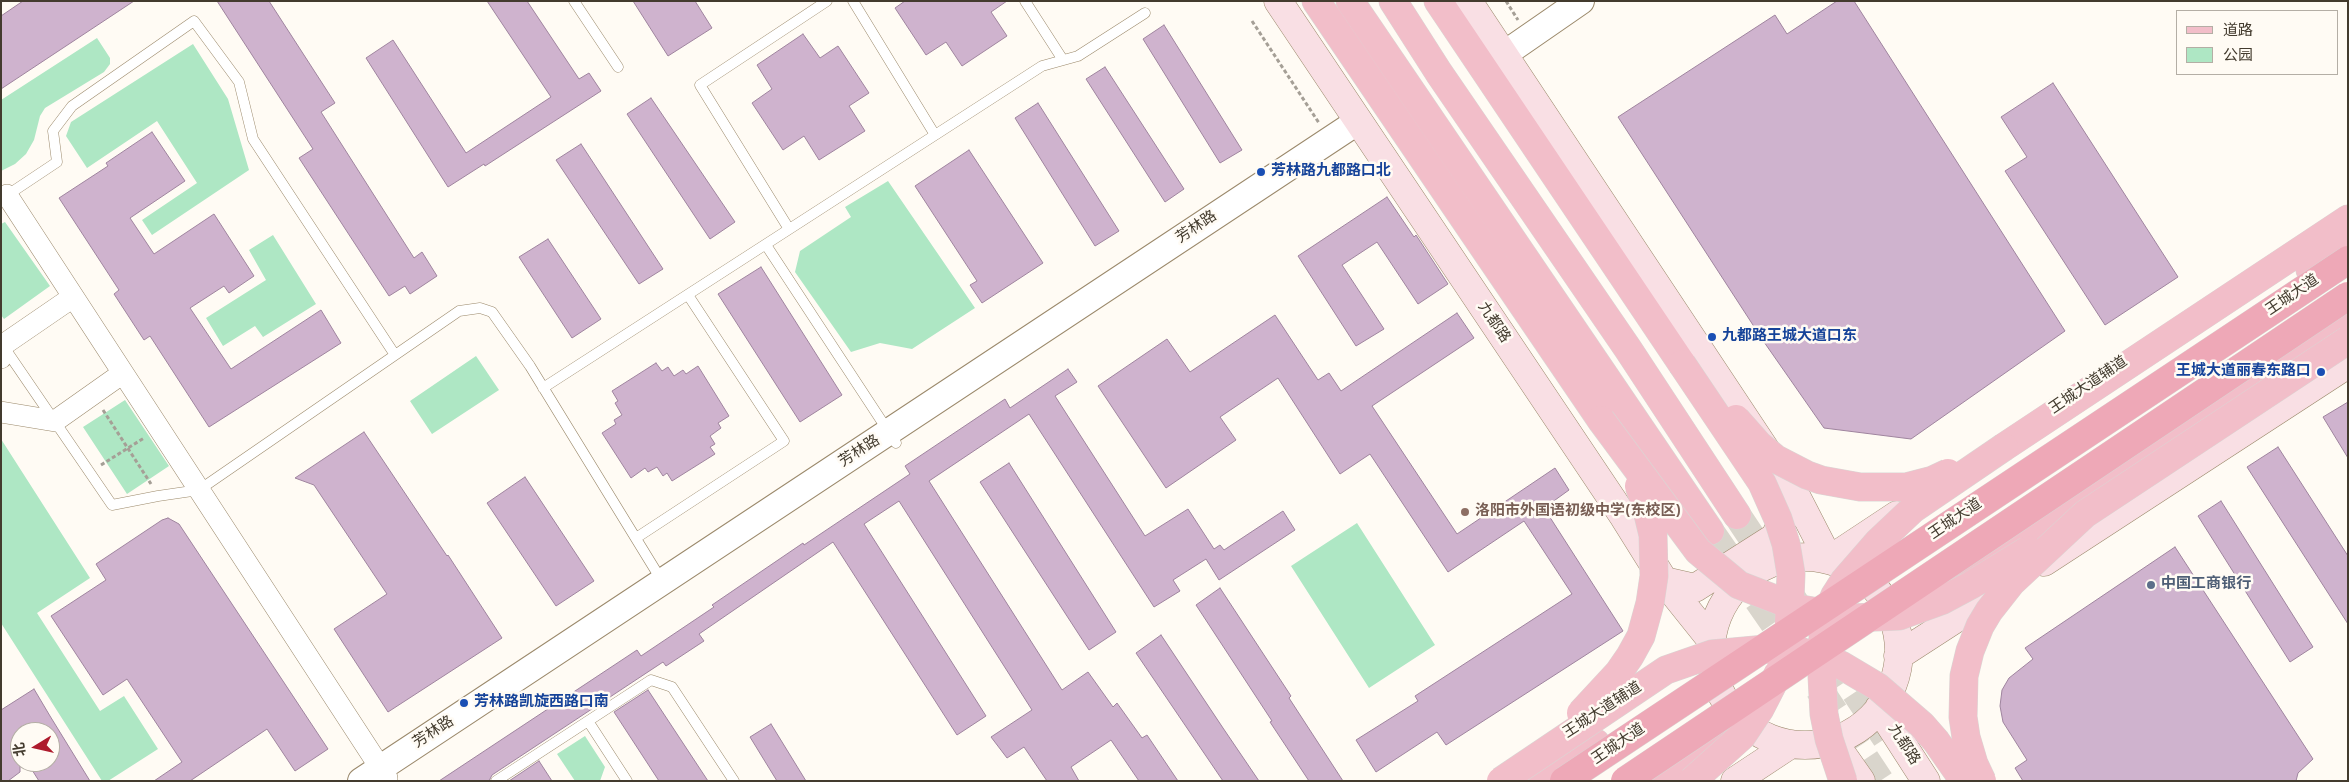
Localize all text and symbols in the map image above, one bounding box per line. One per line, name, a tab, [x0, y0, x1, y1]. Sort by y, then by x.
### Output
legend	[2176, 10, 2339, 75]
text: 道路	[2223, 22, 2253, 41]
text: 公园	[2223, 47, 2253, 66]
place label: 芳林路九都路口北	[1271, 163, 1391, 181]
marker: 芳林路九都路口北	[1255, 166, 1267, 178]
street label: 芳林路	[1173, 208, 1221, 248]
street label: 王城大道	[2263, 272, 2323, 320]
street label: 九都路	[1473, 299, 1513, 347]
place label: 九都路王城大道口东	[1722, 328, 1857, 346]
marker: 九都路王城大道口东	[1706, 331, 1718, 343]
street label: 王城大道辅道	[2047, 353, 2131, 419]
place label: 王城大道丽春东路口	[2176, 363, 2311, 381]
marker: 王城大道丽春东路口	[2315, 366, 2327, 378]
street label: 芳林路	[836, 432, 884, 472]
street label: 王城大道	[1926, 496, 1986, 544]
place label: 洛阳市外国语初级中学(东校区)	[1475, 503, 1681, 521]
marker: 洛阳市外国语初级中学(东校区)	[1459, 506, 1471, 518]
place label: 中国工商银行	[2161, 576, 2251, 594]
marker: 中国工商银行	[2145, 579, 2157, 591]
street label: 王城大道辅道	[1560, 679, 1646, 743]
place label: 芳林路凯旋西路口南	[474, 694, 609, 712]
marker: 芳林路凯旋西路口南	[458, 697, 470, 709]
street label: 芳林路	[410, 713, 458, 753]
street label: 王城大道	[1589, 721, 1649, 769]
street label: 九都路	[1883, 721, 1923, 769]
north arrow	[10, 722, 60, 772]
text: 北	[11, 741, 30, 758]

